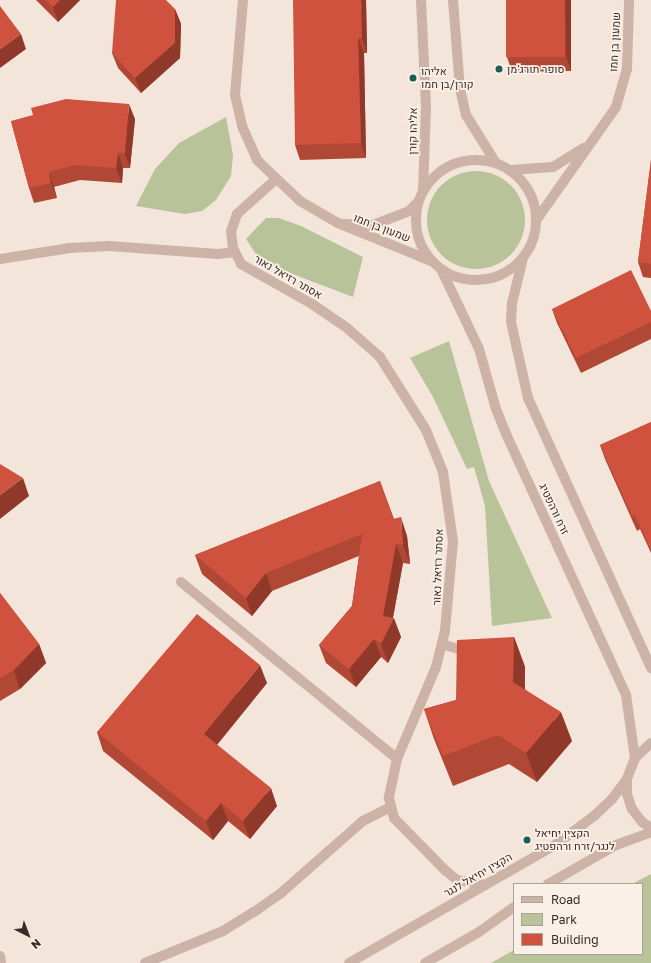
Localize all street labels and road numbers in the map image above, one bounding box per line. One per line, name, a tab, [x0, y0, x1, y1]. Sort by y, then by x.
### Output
street label: שמעון בן חמו	[607, 12, 623, 72]
street label: אליהו קורן	[406, 107, 420, 155]
street label: שמעון בן חמו	[352, 211, 412, 245]
street label: אסתר רזיאל נאור	[251, 252, 325, 302]
street label: זרח ורהפטיג	[536, 481, 572, 537]
street label: אסתר רזיאל נאור	[430, 528, 446, 606]
street label: הקצין יחיאל לנגר	[442, 850, 514, 900]

